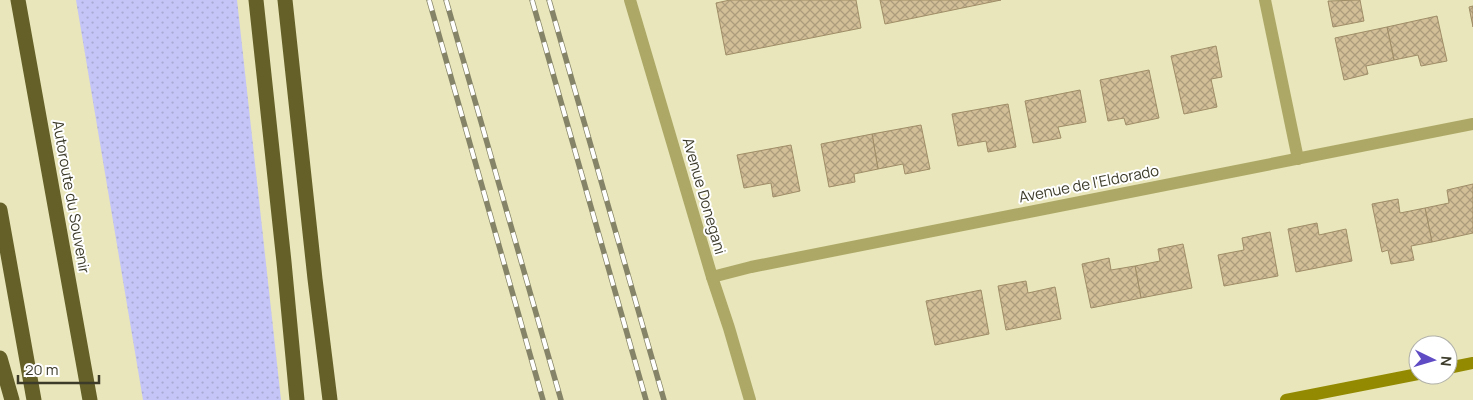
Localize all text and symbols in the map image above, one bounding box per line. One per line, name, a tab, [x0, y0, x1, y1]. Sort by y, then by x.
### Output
street label: Autoroute du Souvenir	[48, 119, 95, 276]
street label: Avenue Donegani	[678, 135, 731, 257]
street label: Avenue de l'Eldorado	[1017, 160, 1161, 207]
north arrow	[1408, 335, 1458, 385]
scale bar	[18, 352, 99, 384]
text: N	[1437, 355, 1456, 367]
text: 20 m	[25, 359, 58, 380]

